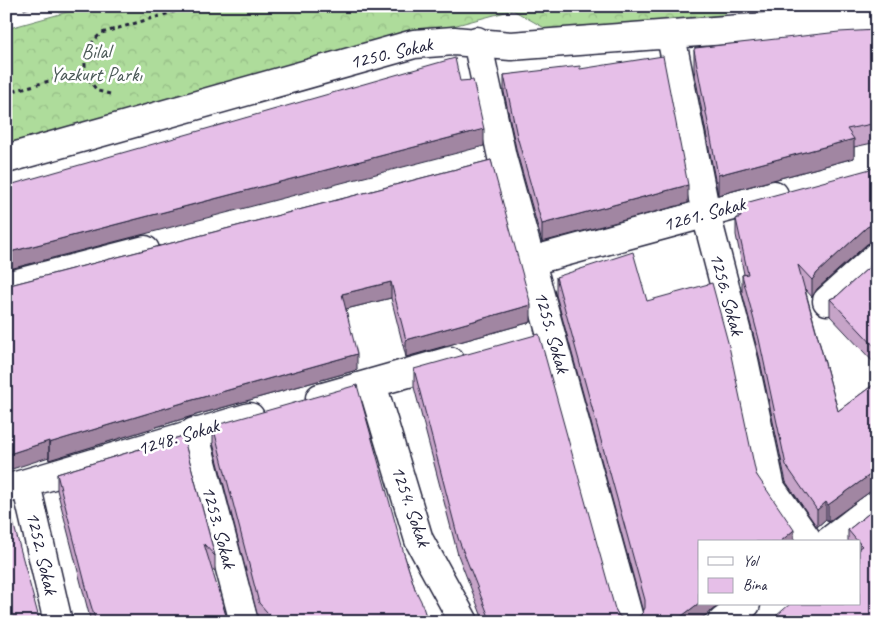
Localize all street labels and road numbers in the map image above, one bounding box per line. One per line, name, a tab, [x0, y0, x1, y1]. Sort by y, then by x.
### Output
street label: 1250. Sokak	[347, 31, 436, 75]
street label: 1261. Sokak	[660, 191, 749, 237]
street label: 1256. Sokak	[704, 250, 750, 339]
street label: 1255. Sokak	[528, 288, 576, 377]
street label: 1248. Sokak	[134, 412, 223, 461]
street label: 1254. Sokak	[386, 462, 437, 551]
street label: 1253. Sokak	[196, 483, 242, 572]
street label: 1252. Sokak	[20, 509, 64, 598]

